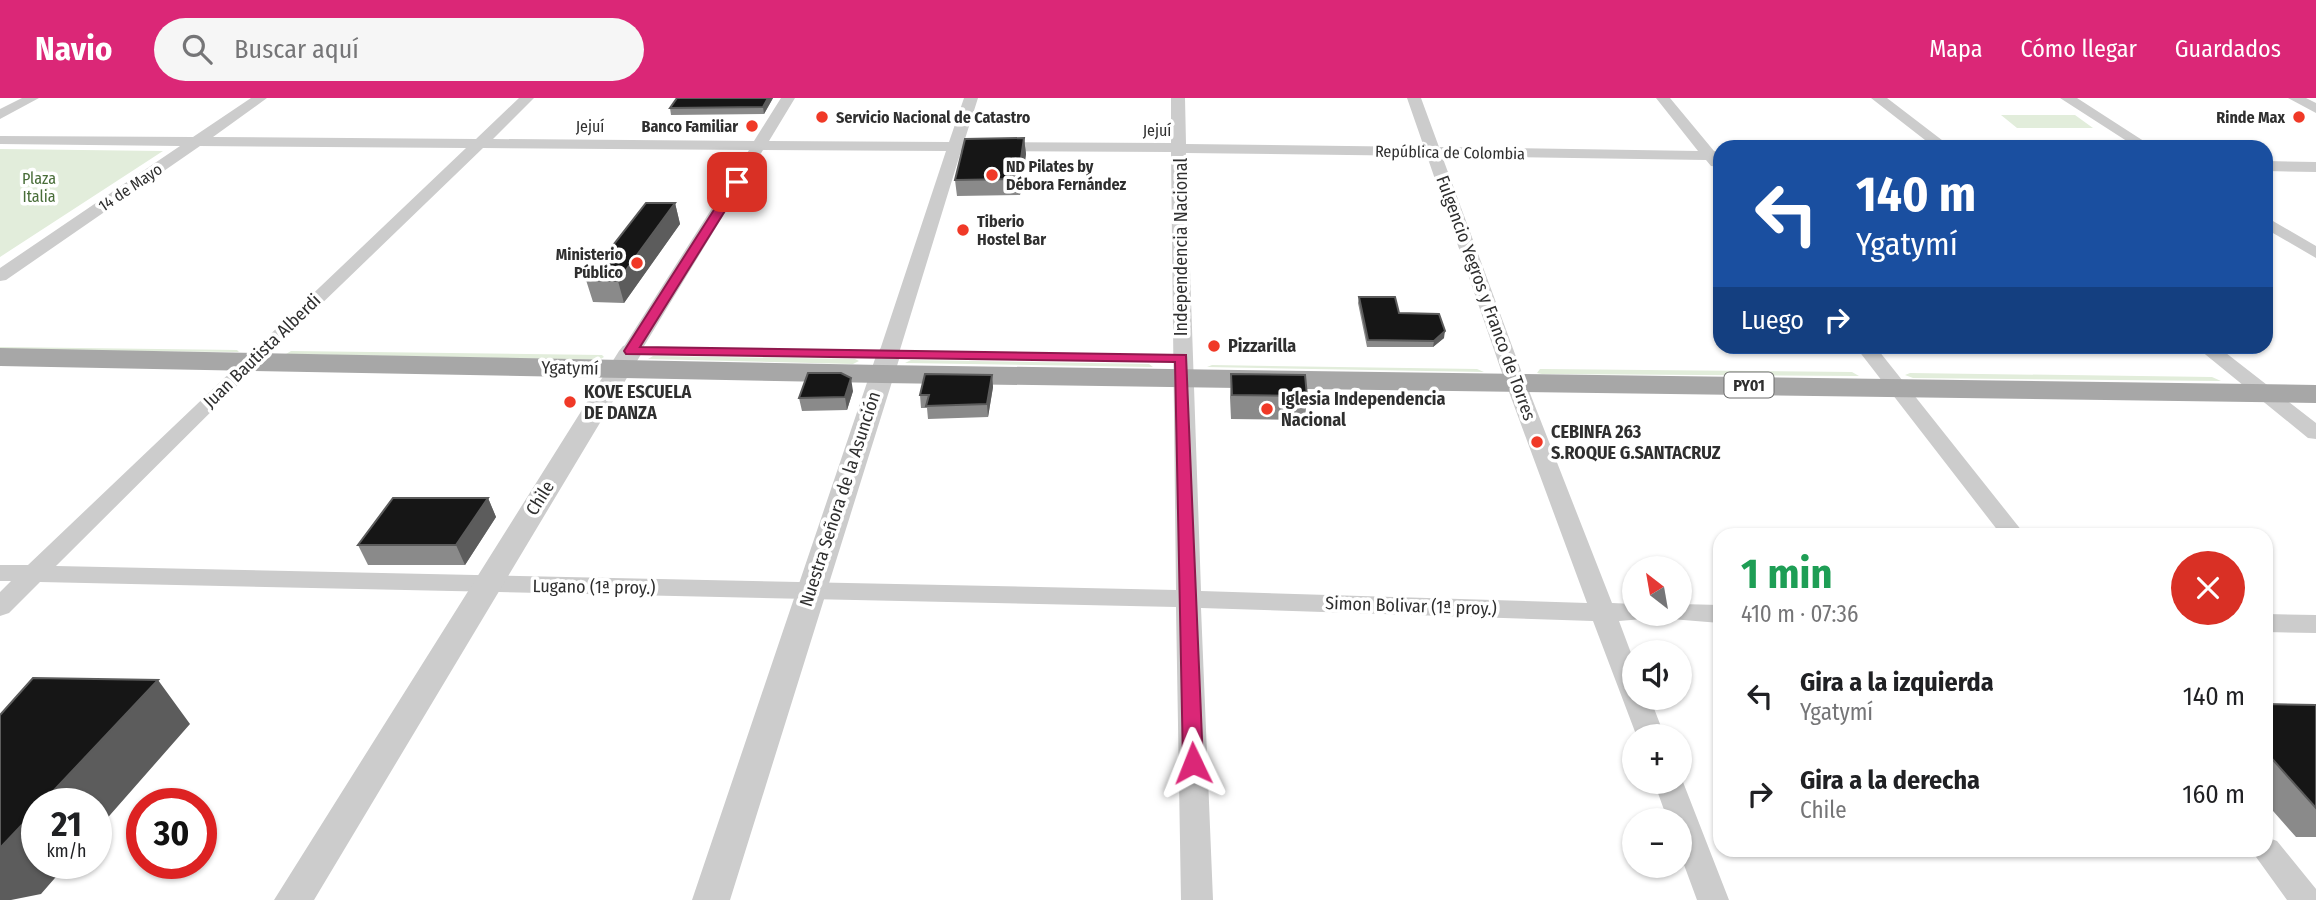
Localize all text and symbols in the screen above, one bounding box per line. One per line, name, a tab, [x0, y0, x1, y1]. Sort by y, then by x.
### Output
search box	[154, 18, 644, 81]
text: Navio	[35, 29, 112, 69]
icon: search	[178, 30, 216, 68]
text: Buscar aquí	[234, 34, 359, 65]
text: Mapa	[1929, 35, 1982, 63]
text: Cómo llegar	[2020, 35, 2137, 63]
text: Guardados	[2175, 35, 2281, 63]
place label: Servicio Nacional de Catastro	[836, 108, 1031, 127]
place label: Rinde Max	[2216, 108, 2285, 127]
marker: Servicio Nacional de Catastro	[814, 109, 830, 125]
marker: Rinde Max	[2291, 109, 2307, 125]
street label: Jejuí	[576, 117, 604, 136]
place label: Banco Familiar	[641, 117, 738, 136]
marker: Banco Familiar	[744, 118, 760, 134]
street label: Jejuí	[1143, 121, 1171, 140]
street label: República de Colombia	[1375, 142, 1525, 163]
pin	[707, 152, 767, 212]
place label: ND Pilates by Débora Fernández	[1006, 157, 1126, 194]
street label: Independencia Nacional	[1170, 158, 1192, 336]
street label: 14 de Mayo	[95, 159, 166, 216]
icon: arrive	[718, 163, 756, 201]
text: 140 m	[1856, 165, 1976, 224]
marker: ND Pilates by Débora Fernández	[984, 167, 1000, 183]
icon: left	[1741, 168, 1832, 259]
park label: Plaza Italia	[22, 169, 56, 206]
street label: Fulgencio Yegros y Franco de Torres	[1431, 172, 1541, 424]
place label: Tiberio Hostel Bar	[977, 212, 1046, 249]
marker: Tiberio Hostel Bar	[955, 222, 971, 238]
text: Ygatymí	[1856, 225, 1958, 263]
place label: Ministerio Público	[556, 245, 623, 282]
marker: Ministerio Público	[629, 255, 645, 271]
street label: Juan Bautista Alberdi	[199, 289, 325, 413]
icon: right	[1818, 301, 1856, 339]
text: Luego	[1741, 305, 1804, 336]
place label: Pizzarilla	[1228, 335, 1296, 357]
marker: Pizzarilla	[1206, 338, 1222, 354]
street label: Ygatymí	[541, 357, 599, 380]
road number: PY01	[1724, 372, 1774, 398]
place label: KOVE ESCUELA DE DANZA	[584, 381, 692, 424]
place label: Iglesia Independencia Nacional	[1281, 388, 1445, 431]
street label: Nuestra Señora de la Asunción	[795, 389, 885, 609]
marker: KOVE ESCUELA DE DANZA	[562, 394, 578, 410]
marker: Iglesia Independencia Nacional	[1259, 401, 1275, 417]
place label: CEBINFA 263 S.ROQUE G.SANTACRUZ	[1551, 421, 1721, 464]
marker: CEBINFA 263 S.ROQUE G.SANTACRUZ	[1529, 434, 1545, 450]
street label: Chile	[521, 477, 559, 519]
text: 1 min	[1741, 549, 1832, 599]
button: close	[2171, 551, 2245, 625]
north arrow	[1622, 556, 1692, 626]
map controls	[1622, 556, 1692, 878]
street label: Lugano (1ª proy.)	[532, 575, 656, 599]
street label: Simon Bolivar (1ª proy.)	[1325, 592, 1497, 620]
text: 410 m · 07:36	[1741, 600, 1858, 628]
button: sound	[1622, 640, 1692, 710]
text: Gira a la izquierda	[1800, 667, 1994, 698]
icon: left	[1741, 677, 1779, 715]
text: 140 m	[2183, 681, 2245, 712]
text: Ygatymí	[1800, 698, 1873, 726]
button: +	[1622, 724, 1692, 794]
position arrow	[1156, 726, 1230, 800]
text: Gira a la derecha	[1800, 765, 1980, 796]
icon: right	[1741, 775, 1779, 813]
text: 160 m	[2182, 779, 2245, 810]
speed limit sign: 30	[126, 788, 217, 879]
text: Chile	[1800, 796, 1847, 824]
text: 21	[51, 803, 82, 845]
button: −	[1622, 808, 1692, 878]
text: km/h	[46, 840, 87, 862]

